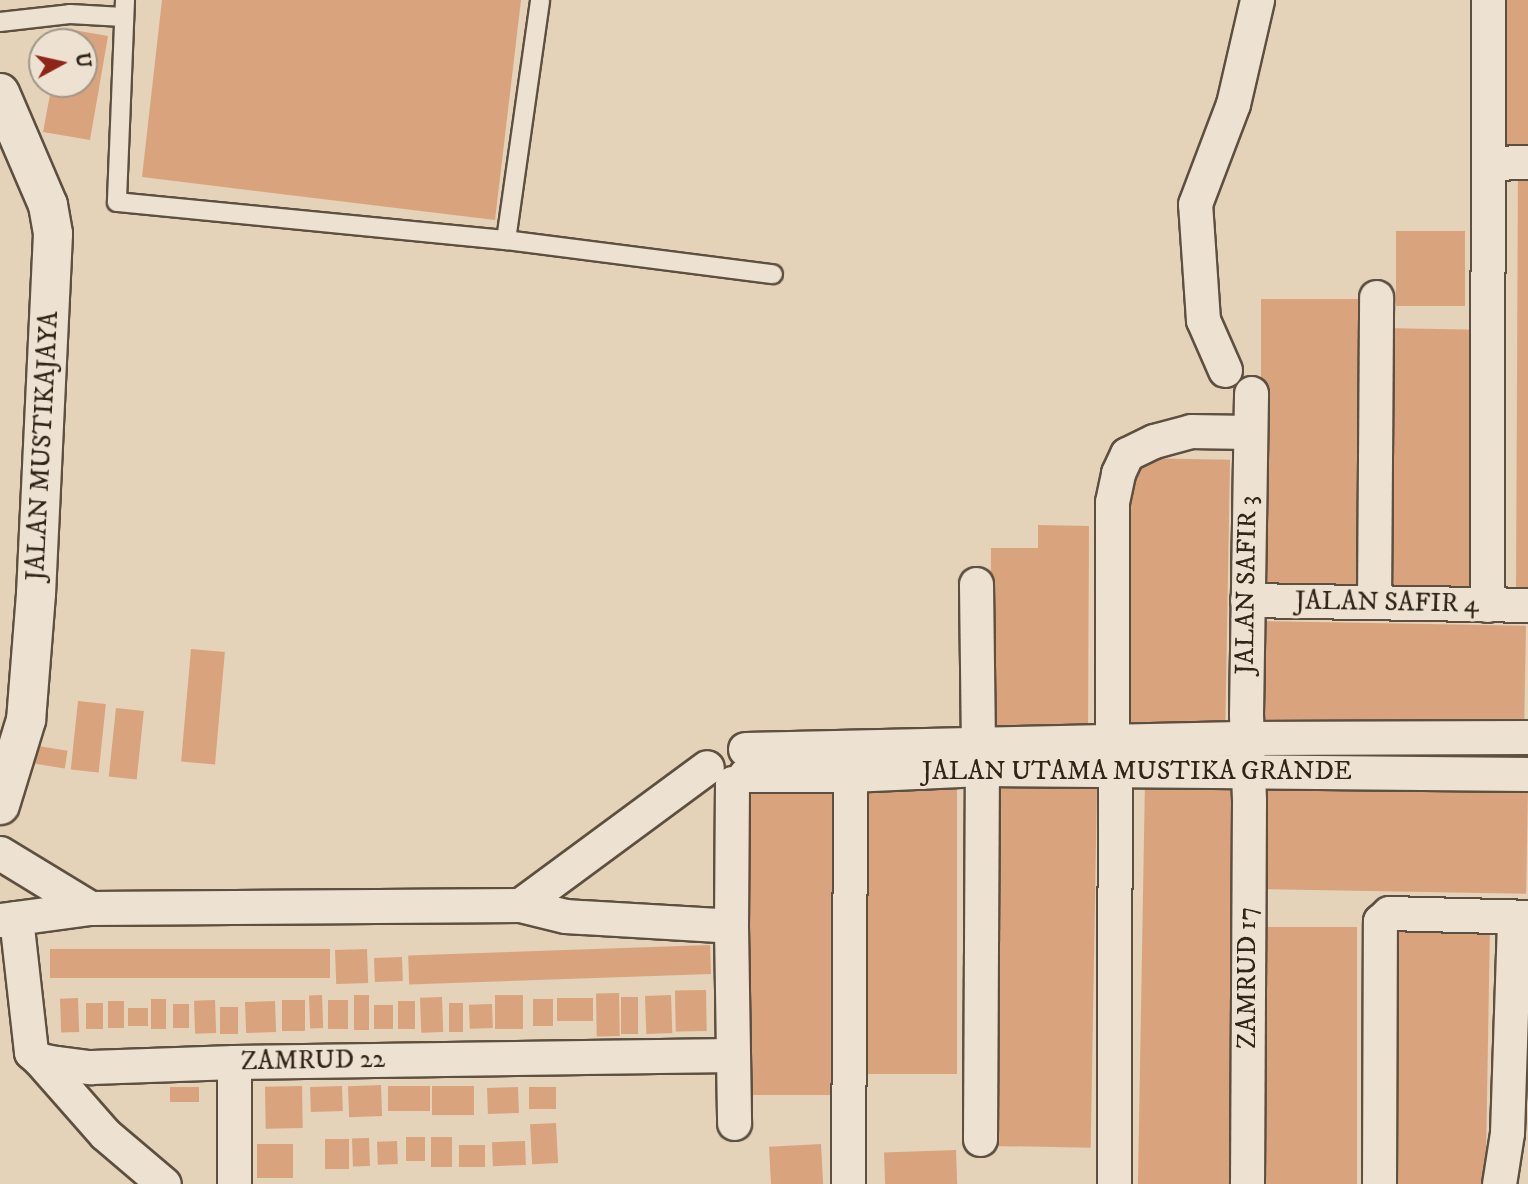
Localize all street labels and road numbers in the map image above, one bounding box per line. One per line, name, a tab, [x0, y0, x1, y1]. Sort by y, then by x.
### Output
street label: JALAN MUSTIKAJAYA	[20, 310, 66, 582]
street label: JALAN SAFIR 3	[1230, 495, 1264, 675]
street label: JALAN SAFIR 4	[1295, 586, 1479, 620]
street label: JALAN UTAMA MUSTIKA GRANDE	[922, 756, 1352, 788]
street label: ZAMRUD 17	[1232, 907, 1264, 1049]
street label: ZAMRUD 22	[240, 1044, 386, 1078]

